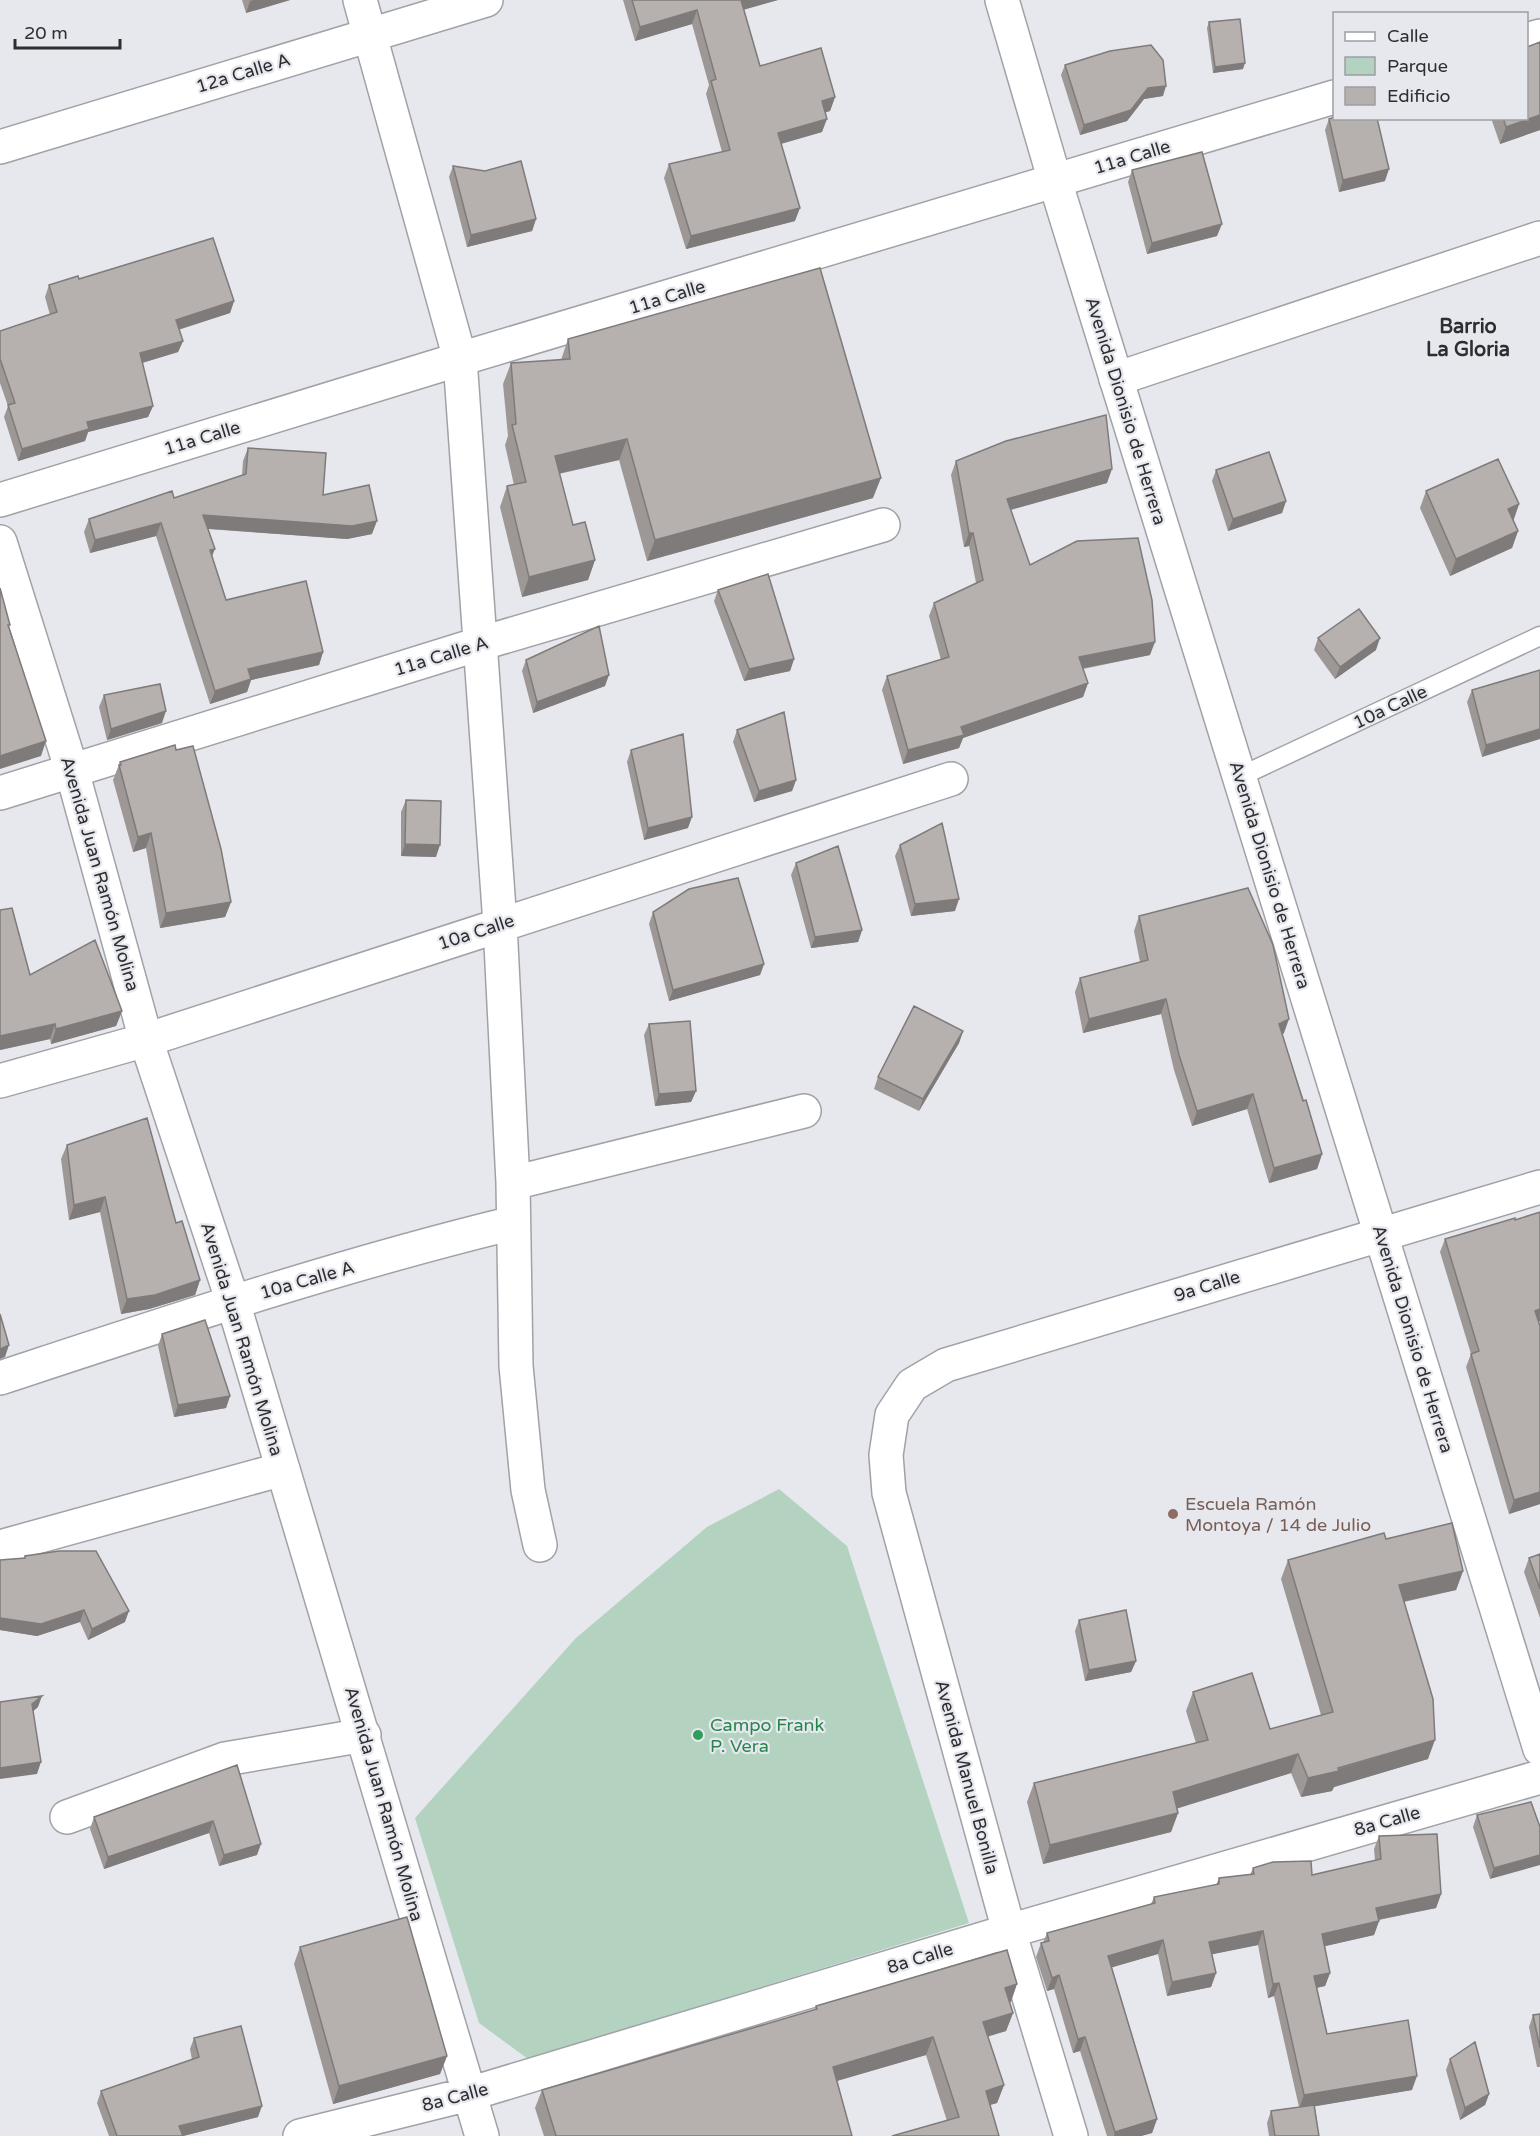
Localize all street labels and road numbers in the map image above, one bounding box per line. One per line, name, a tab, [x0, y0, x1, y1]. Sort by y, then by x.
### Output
street label: 12a Calle A	[193, 48, 293, 98]
street label: 11a Calle	[1091, 135, 1173, 179]
street label: 11a Calle	[626, 275, 708, 319]
street label: Avenida Dionisio de Herrera	[1081, 294, 1171, 528]
street label: 11a Calle	[161, 416, 243, 460]
street label: 11a Calle A	[391, 631, 491, 681]
street label: 10a Calle	[1349, 680, 1431, 734]
street label: Avenida Juan Ramón Molina	[56, 754, 144, 994]
street label: Avenida Dionisio de Herrera	[1225, 758, 1315, 992]
street label: 10a Calle	[435, 909, 517, 955]
street label: Avenida Juan Ramón Molina	[196, 1219, 288, 1459]
street label: Avenida Dionisio de Herrera	[1368, 1222, 1458, 1456]
street label: 10a Calle A	[257, 1256, 357, 1304]
street label: 9a Calle	[1171, 1266, 1243, 1306]
street label: Avenida Manuel Bonilla	[930, 1677, 1004, 1877]
street label: Avenida Juan Ramón Molina	[340, 1684, 428, 1924]
street label: 8a Calle	[1351, 1801, 1423, 1841]
street label: 8a Calle	[884, 1938, 956, 1978]
street label: 8a Calle	[419, 2078, 491, 2116]

